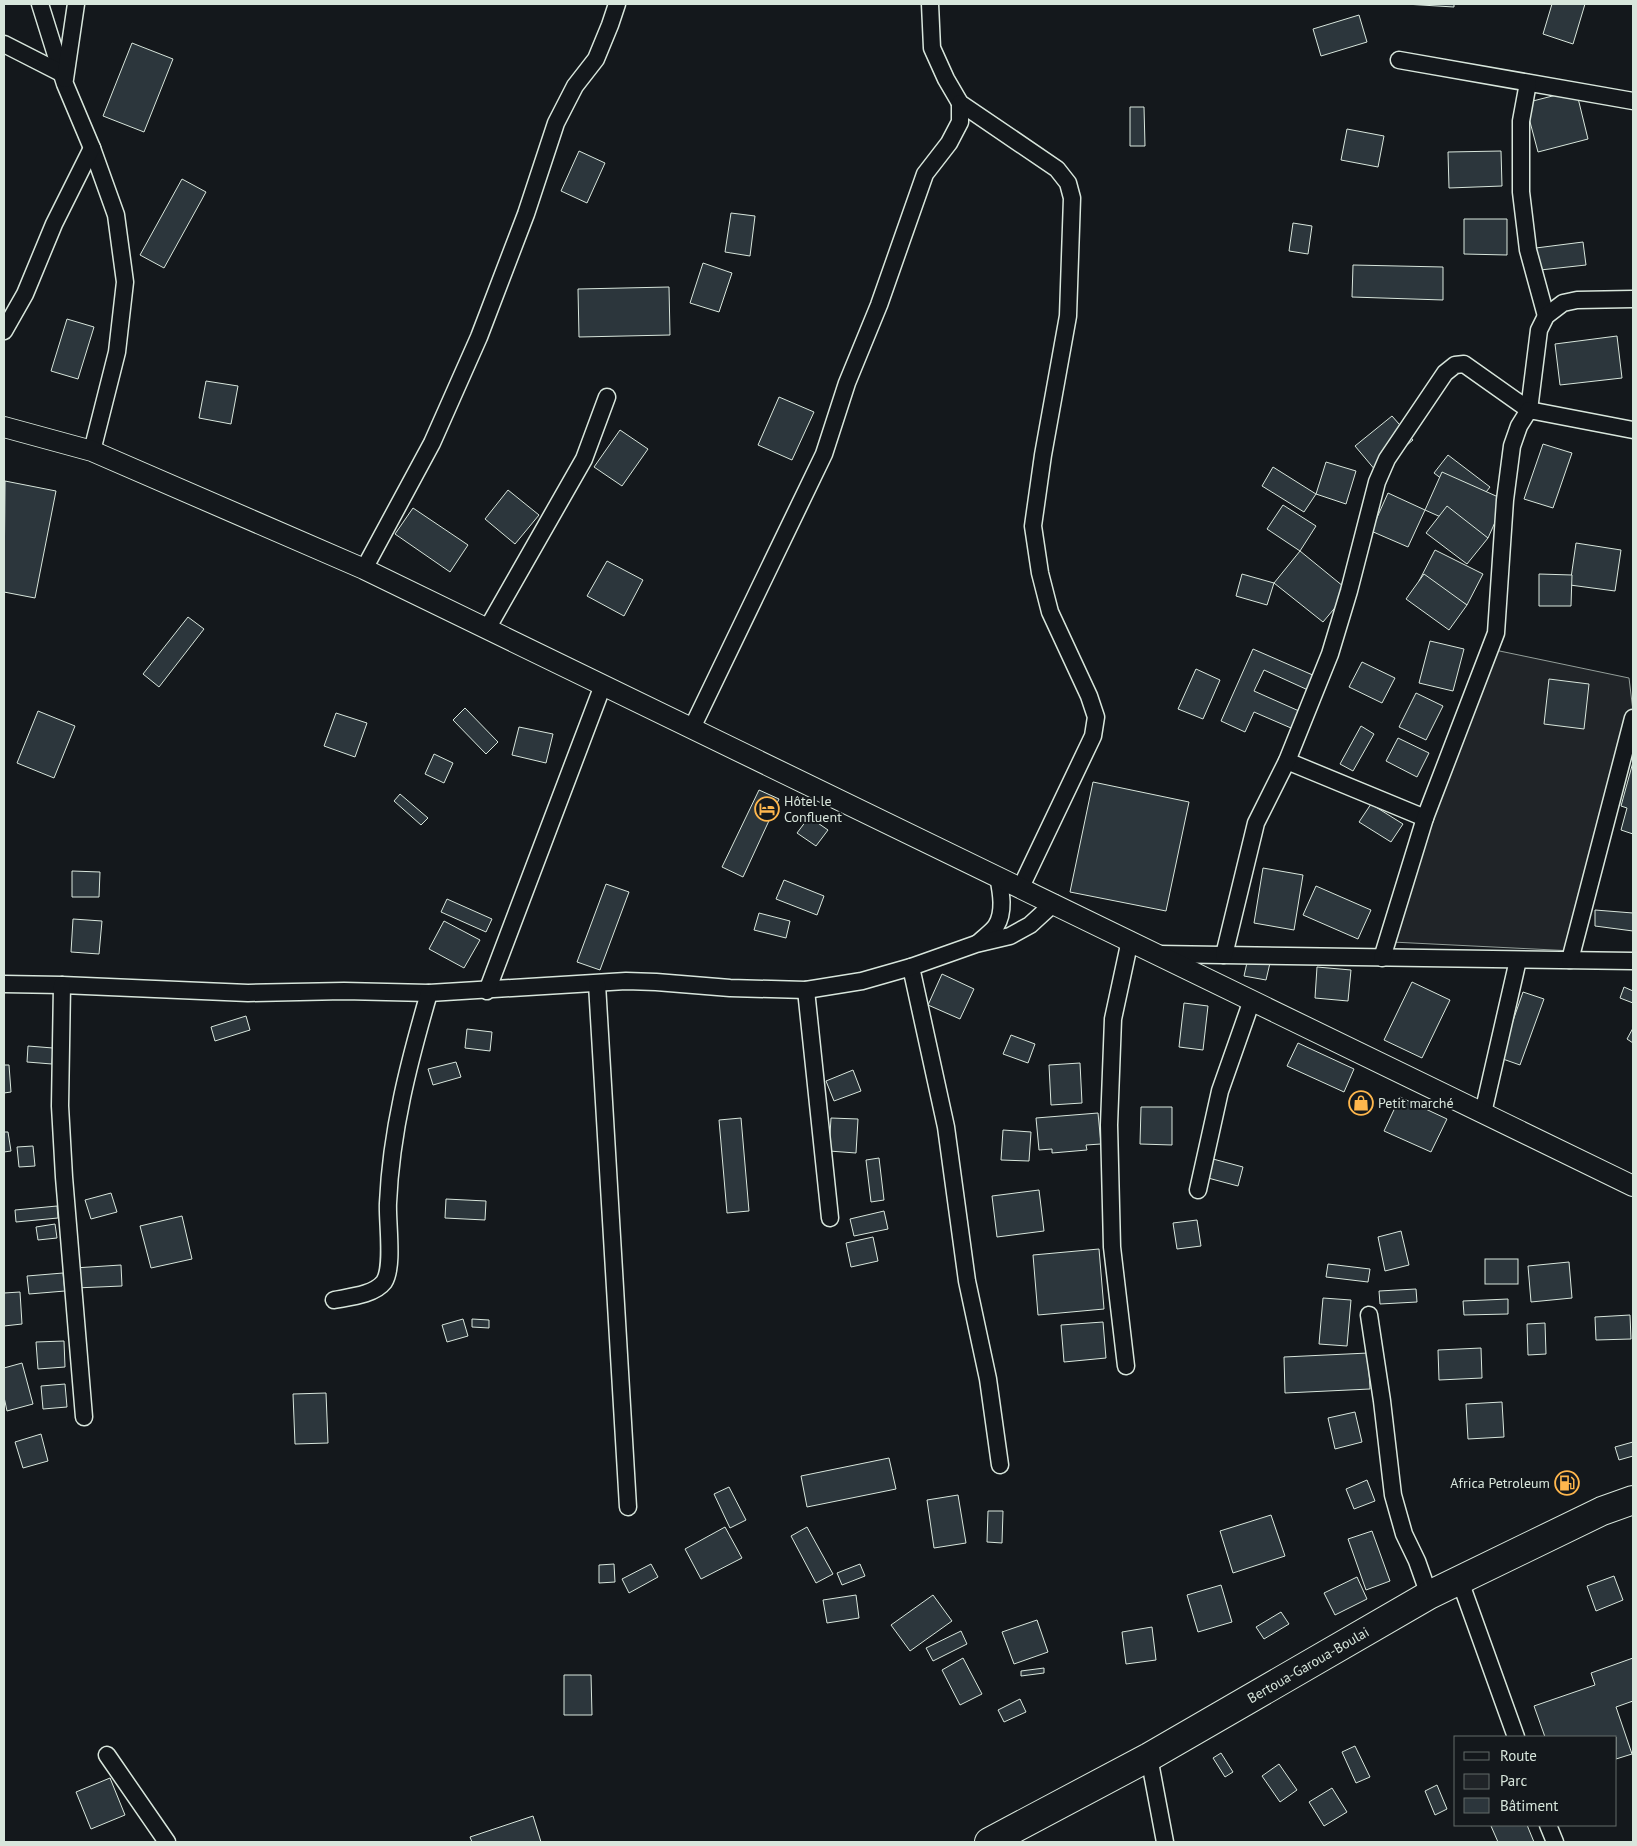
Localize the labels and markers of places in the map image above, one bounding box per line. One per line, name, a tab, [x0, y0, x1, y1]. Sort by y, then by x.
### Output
place label: Hôtel le Confluent	[784, 792, 842, 826]
hotel icon: Hôtel le Confluent	[754, 796, 780, 822]
shop icon: Petit marché	[1348, 1090, 1374, 1116]
place label: Petit marché	[1378, 1094, 1454, 1112]
fuel station icon: Africa Petroleum	[1554, 1470, 1580, 1496]
place label: Africa Petroleum	[1450, 1474, 1550, 1492]

